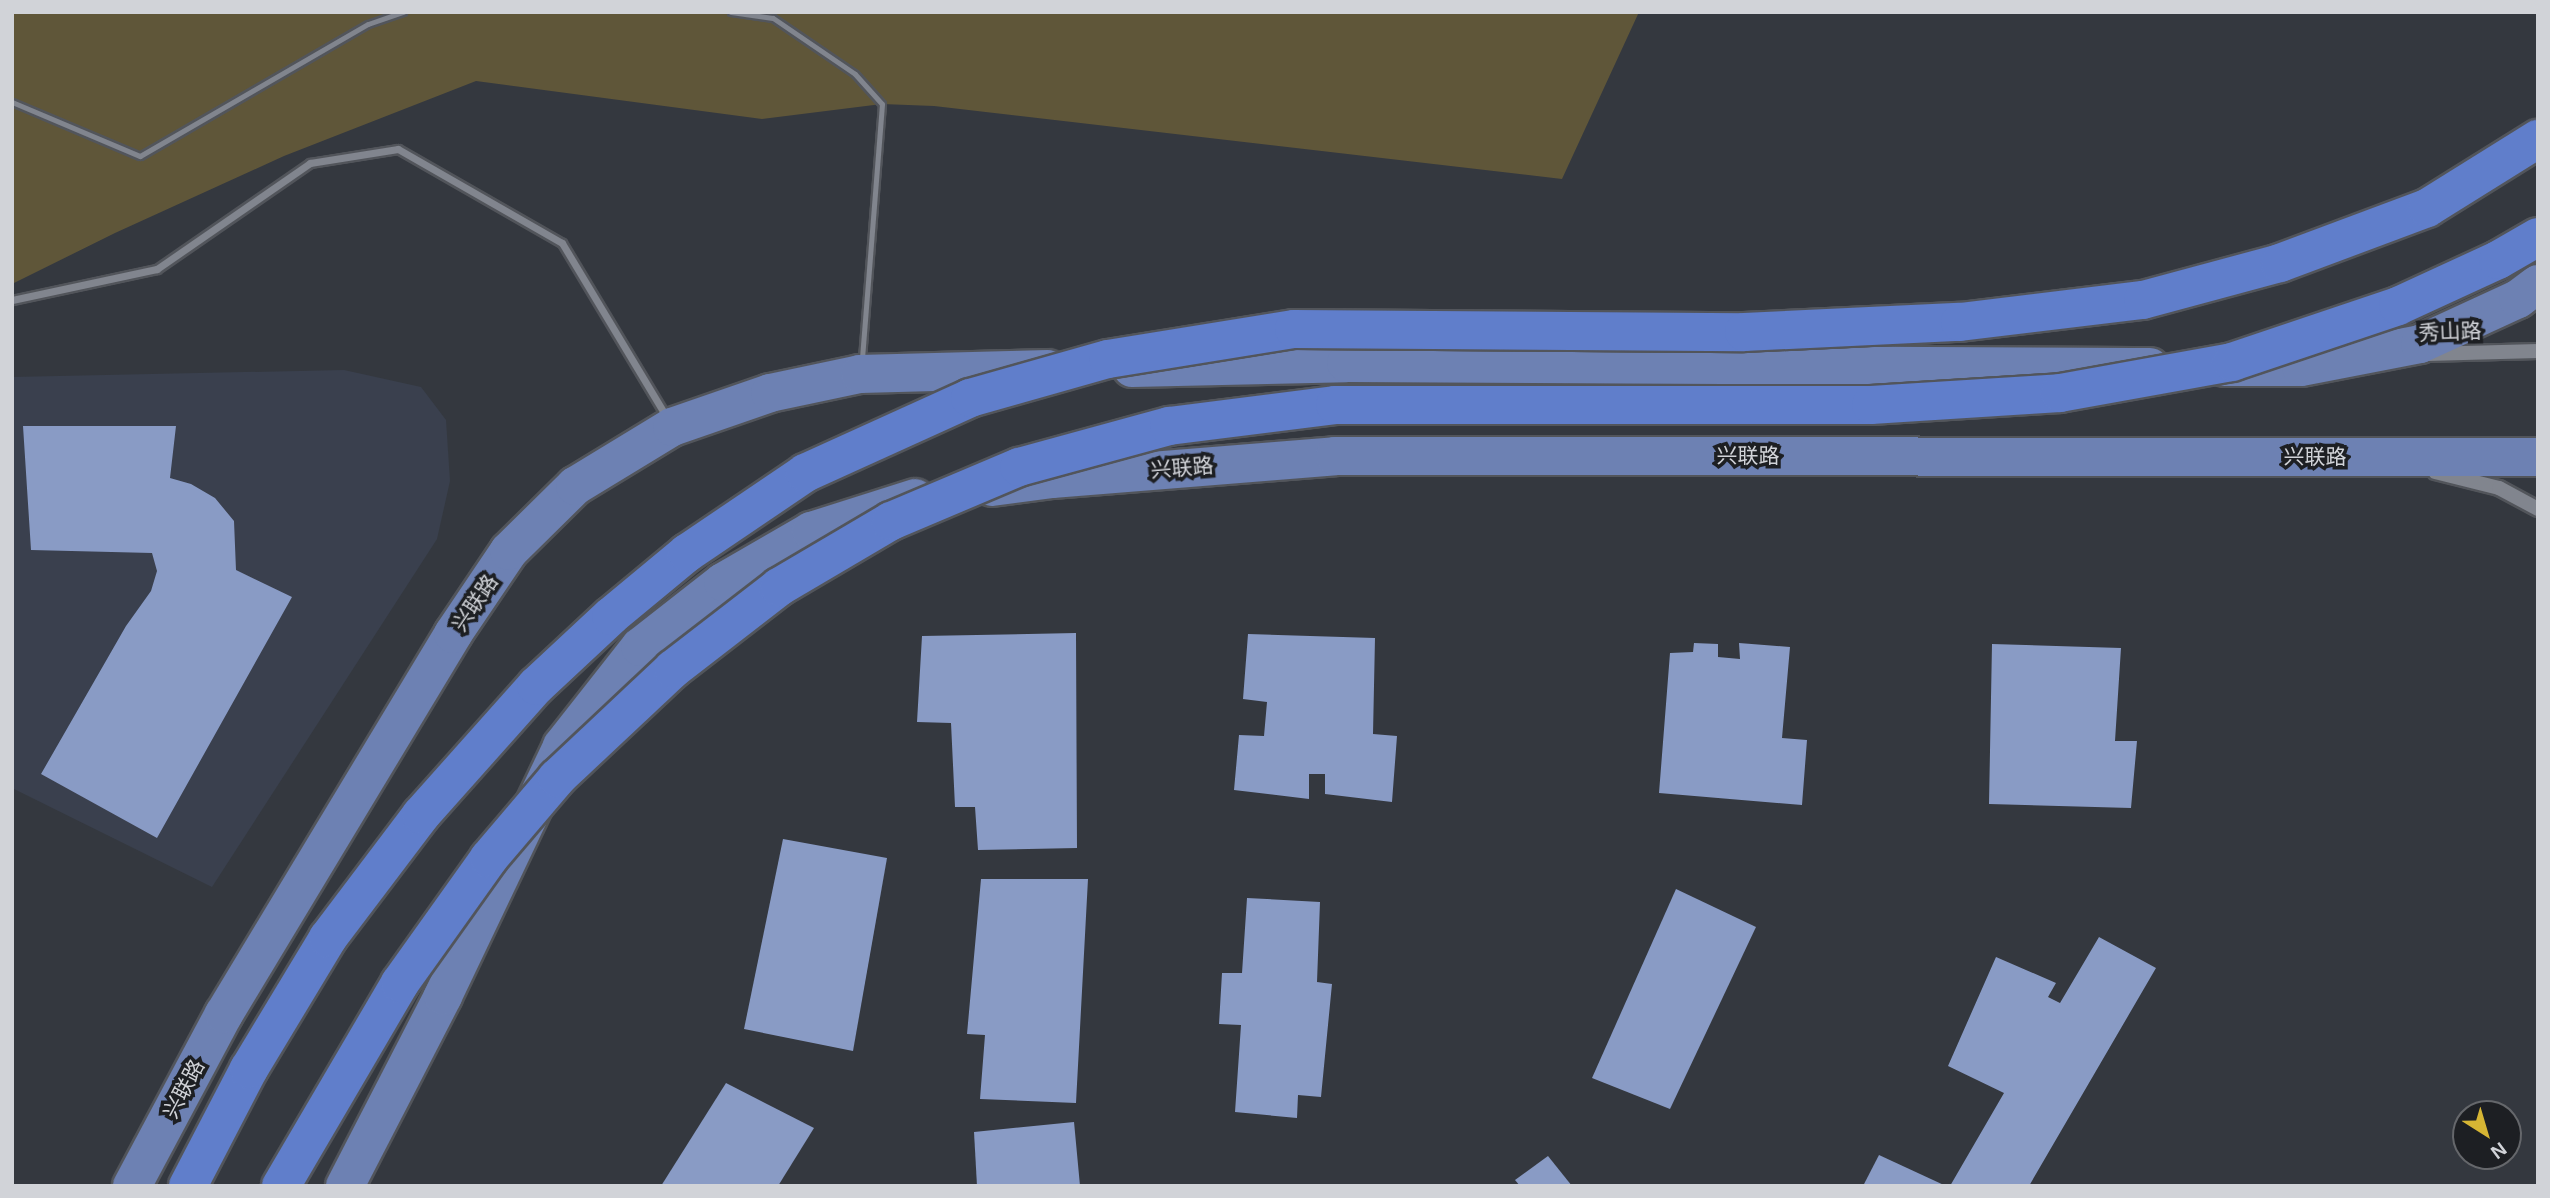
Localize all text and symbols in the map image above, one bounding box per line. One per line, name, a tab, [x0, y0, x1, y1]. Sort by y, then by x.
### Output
street label: 秀山路	[2418, 318, 2482, 346]
street label: 兴联路	[1717, 443, 1779, 469]
street label: 兴联路	[2284, 444, 2346, 470]
street label: 兴联路	[1150, 453, 1214, 483]
street label: 兴联路	[447, 570, 503, 636]
street label: 兴联路	[158, 1055, 210, 1123]
north arrow	[2452, 1100, 2522, 1170]
text: N	[2487, 1138, 2511, 1163]

